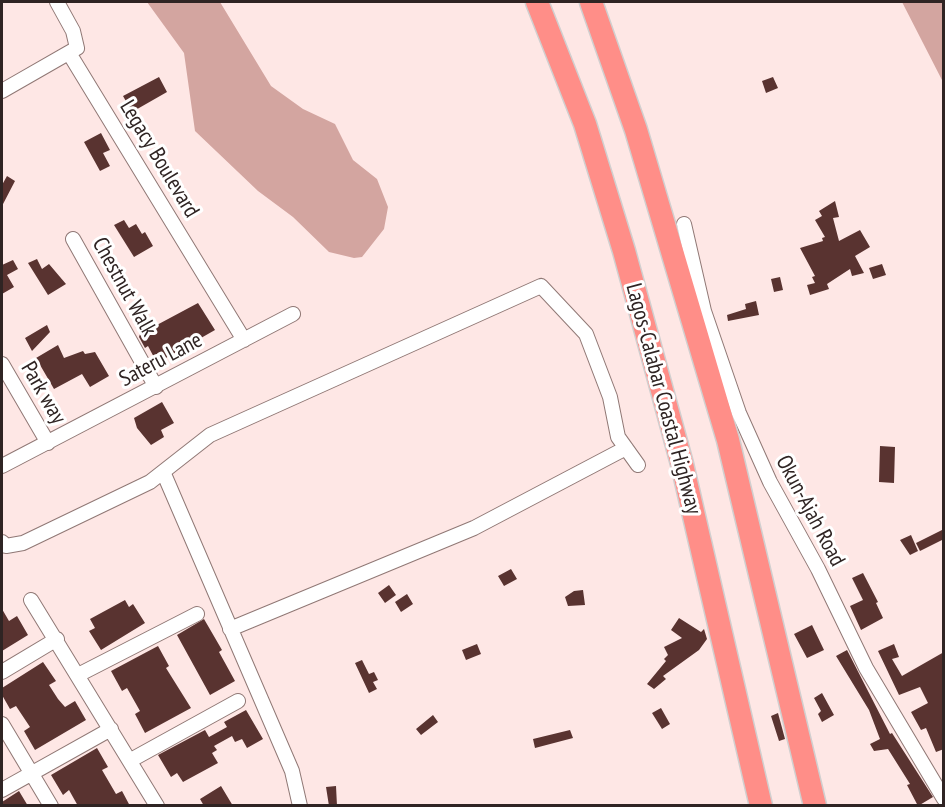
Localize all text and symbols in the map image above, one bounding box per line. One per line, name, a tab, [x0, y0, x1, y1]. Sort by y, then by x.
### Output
street label: Legacy Boulevard	[114, 96, 204, 222]
street label: Chestnut Walk	[86, 233, 162, 341]
street label: Lagos-Calabar Coastal Highway	[619, 281, 707, 517]
street label: Sateru Lane	[115, 327, 207, 393]
street label: Park way	[15, 357, 71, 429]
street label: Okun-Ajah Road	[770, 451, 850, 571]

